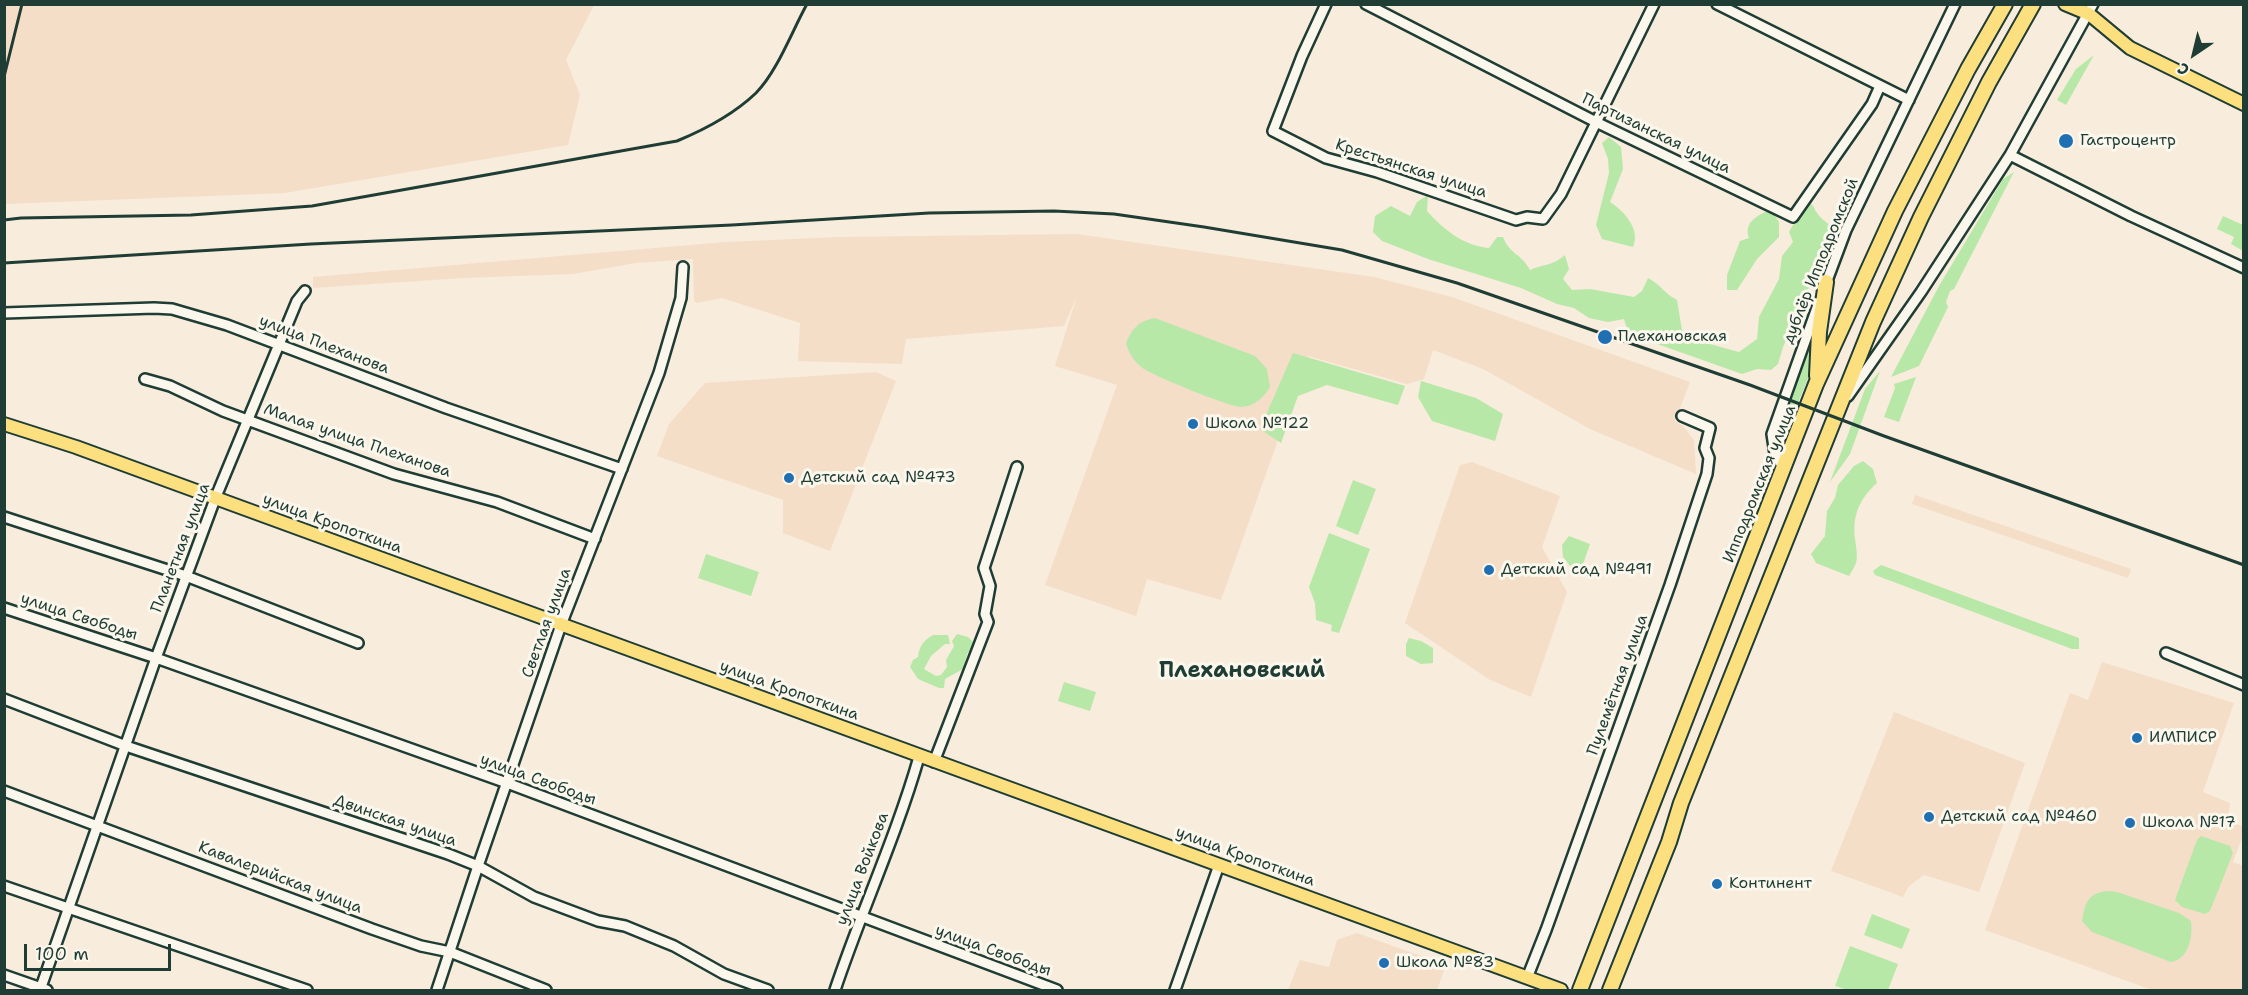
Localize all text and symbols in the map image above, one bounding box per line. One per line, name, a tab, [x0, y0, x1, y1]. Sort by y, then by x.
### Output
north arrow	[2164, 24, 2224, 84]
text: С	[2173, 58, 2193, 81]
street label: Партизанская улица	[1579, 90, 1733, 178]
place label: Гастроцентр	[2080, 131, 2176, 151]
marker: Гастроцентр	[2057, 132, 2075, 150]
street label: Крестьянская улица	[1333, 135, 1489, 203]
street label: дублёр Ипподромской	[1779, 175, 1863, 347]
street label: улица Плеханова	[256, 311, 392, 379]
place label: Плехановская	[1618, 327, 1727, 347]
marker: Плехановская	[1596, 328, 1614, 346]
street label: Малая улица Плеханова	[261, 400, 453, 482]
street label: Ипподромская улица	[1720, 402, 1800, 566]
place label: Школа №122	[1205, 414, 1309, 434]
marker: Школа №122	[1186, 417, 1200, 431]
place label: Детский сад №473	[801, 468, 956, 488]
marker: Детский сад №473	[782, 471, 796, 485]
street label: Планетная улица	[147, 480, 215, 616]
street label: улица Кропоткина	[260, 490, 404, 558]
place label: Детский сад №491	[1501, 560, 1652, 580]
marker: Детский сад №491	[1482, 563, 1496, 577]
street label: Светлая улица	[518, 566, 576, 680]
street label: улица Свободы	[18, 589, 140, 645]
street label: Пулемётная улица	[1584, 612, 1652, 758]
street label: улица Кропоткина	[717, 657, 861, 725]
district label: Плехановский	[1159, 658, 1325, 684]
place label: ИМПИСР	[2149, 728, 2217, 748]
marker: ИМПИСР	[2130, 731, 2144, 745]
street label: улица Свободы	[477, 750, 599, 810]
street label: Двинская улица	[331, 791, 459, 851]
place label: Детский сад №460	[1941, 807, 2097, 827]
street label: улица Войкова	[833, 810, 893, 928]
marker: Детский сад №460	[1922, 810, 1936, 824]
place label: Школа №17	[2142, 813, 2236, 833]
marker: Школа №17	[2123, 816, 2137, 830]
street label: улица Кропоткина	[1173, 823, 1317, 891]
street label: Кавалерийская улица	[195, 838, 365, 918]
place label: Континент	[1729, 874, 1812, 894]
marker: Континент	[1710, 877, 1724, 891]
street label: улица Свободы	[932, 921, 1054, 981]
scale bar	[27, 932, 174, 970]
text: 100 m	[35, 942, 89, 966]
place label: Школа №83	[1396, 953, 1494, 973]
marker: Школа №83	[1377, 956, 1391, 970]

